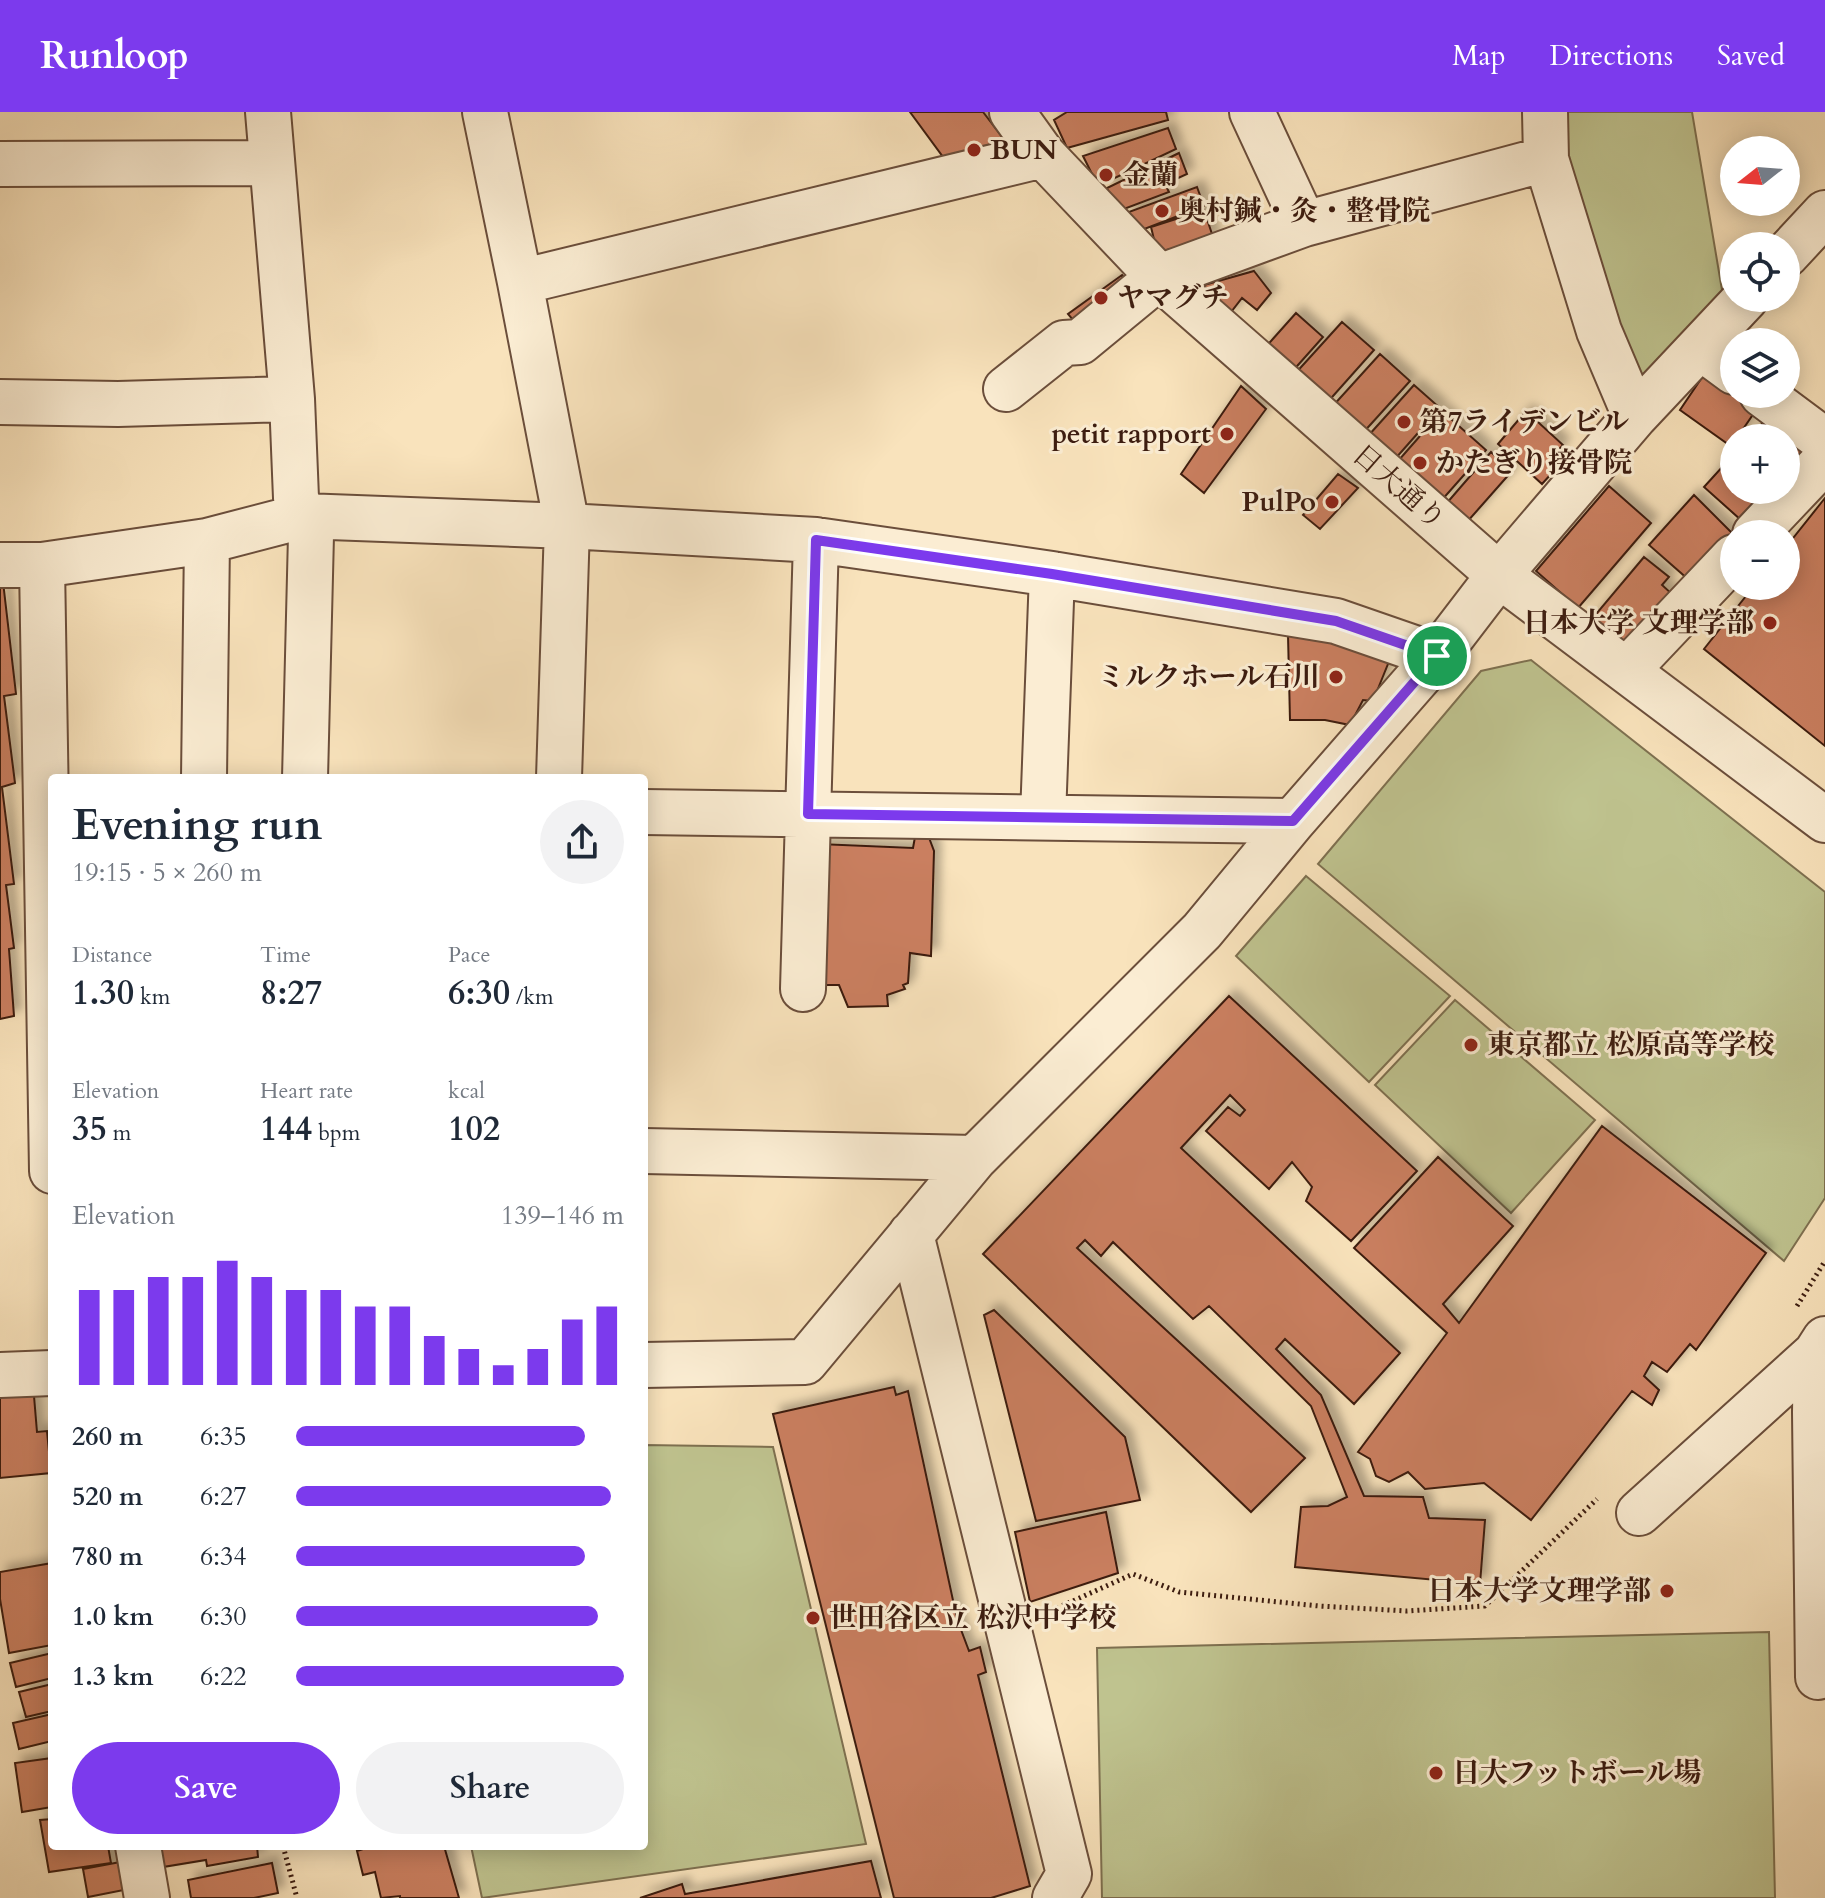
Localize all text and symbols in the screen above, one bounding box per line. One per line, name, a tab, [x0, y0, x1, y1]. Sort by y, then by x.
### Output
text: Runloop	[40, 30, 189, 82]
text: Map	[1452, 37, 1506, 75]
text: Directions	[1550, 37, 1673, 75]
text: Saved	[1717, 37, 1785, 75]
place label: BUN	[990, 131, 1057, 169]
north arrow	[1720, 136, 1800, 216]
map controls	[1720, 136, 1800, 600]
marker: BUN	[965, 141, 983, 159]
place label: 金蘭	[1122, 156, 1178, 194]
marker: 金蘭	[1097, 166, 1115, 184]
place label: 奥村鍼・灸・整骨院	[1178, 192, 1430, 230]
marker: 奥村鍼・灸・整骨院	[1153, 202, 1171, 220]
button: locate	[1720, 232, 1800, 312]
place label: ヤマグチ	[1117, 279, 1229, 317]
marker: ヤマグチ	[1092, 289, 1110, 307]
button: layers	[1720, 328, 1800, 408]
place label: 第7ライデンビル	[1420, 403, 1629, 441]
marker: 第7ライデンビル	[1395, 413, 1413, 431]
place label: petit rapport	[1052, 415, 1211, 453]
button: +	[1720, 424, 1800, 504]
marker: petit rapport	[1218, 425, 1236, 443]
street label: 日大通り	[1344, 436, 1454, 538]
place label: かたぎり接骨院	[1436, 444, 1632, 482]
marker: かたぎり接骨院	[1411, 454, 1429, 472]
place label: PulPo	[1242, 483, 1316, 521]
marker: PulPo	[1323, 493, 1341, 511]
button: −	[1720, 520, 1800, 600]
place label: 日本大学 文理学部	[1522, 604, 1754, 642]
marker: 日本大学 文理学部	[1761, 614, 1779, 632]
pin	[1403, 622, 1471, 690]
icon: arrive	[1415, 634, 1459, 678]
place label: ミルクホール石川	[1097, 658, 1320, 696]
marker: ミルクホール石川	[1327, 668, 1345, 686]
text: Evening run	[72, 795, 322, 855]
button: share	[540, 800, 624, 884]
text: 19:15 · 5 × 260 m	[72, 855, 262, 890]
text: Distance	[72, 940, 152, 970]
text: Time	[260, 940, 311, 970]
text: Pace	[448, 940, 491, 970]
text: 1.30	[72, 970, 134, 1016]
text: 8:27	[260, 970, 322, 1016]
text: 6:30	[448, 970, 510, 1016]
text: km	[134, 982, 170, 1012]
text: /km	[510, 982, 554, 1012]
place label: 東京都立 松原高等学校	[1487, 1026, 1775, 1064]
marker: 東京都立 松原高等学校	[1462, 1036, 1480, 1054]
text: Elevation	[72, 1076, 159, 1106]
text: Heart rate	[260, 1076, 353, 1106]
text: kcal	[448, 1076, 485, 1106]
text: 35	[72, 1106, 107, 1152]
text: 144	[260, 1106, 312, 1152]
text: 102	[448, 1106, 500, 1152]
text: m	[107, 1118, 131, 1148]
text: bpm	[312, 1118, 360, 1148]
text: Elevation	[72, 1198, 175, 1233]
text: 139–146 m	[501, 1198, 624, 1233]
text: 260 m	[72, 1419, 143, 1454]
text: 6:35	[200, 1419, 247, 1454]
text: 520 m	[72, 1479, 143, 1514]
text: 6:27	[200, 1479, 247, 1514]
text: 780 m	[72, 1539, 143, 1574]
text: 6:34	[200, 1539, 247, 1574]
place label: 日本大学文理学部	[1427, 1572, 1651, 1610]
marker: 日本大学文理学部	[1658, 1582, 1676, 1600]
text: 1.0 km	[72, 1599, 153, 1634]
text: 6:30	[200, 1599, 247, 1634]
place label: 世田谷区立 松沢中学校	[829, 1599, 1117, 1637]
marker: 世田谷区立 松沢中学校	[804, 1609, 822, 1627]
text: 1.3 km	[72, 1659, 153, 1694]
text: 6:22	[200, 1659, 247, 1694]
button: Save	[72, 1742, 340, 1834]
button: Share	[356, 1742, 624, 1834]
place label: 日大フットボール場	[1452, 1754, 1701, 1792]
marker: 日大フットボール場	[1427, 1764, 1445, 1782]

